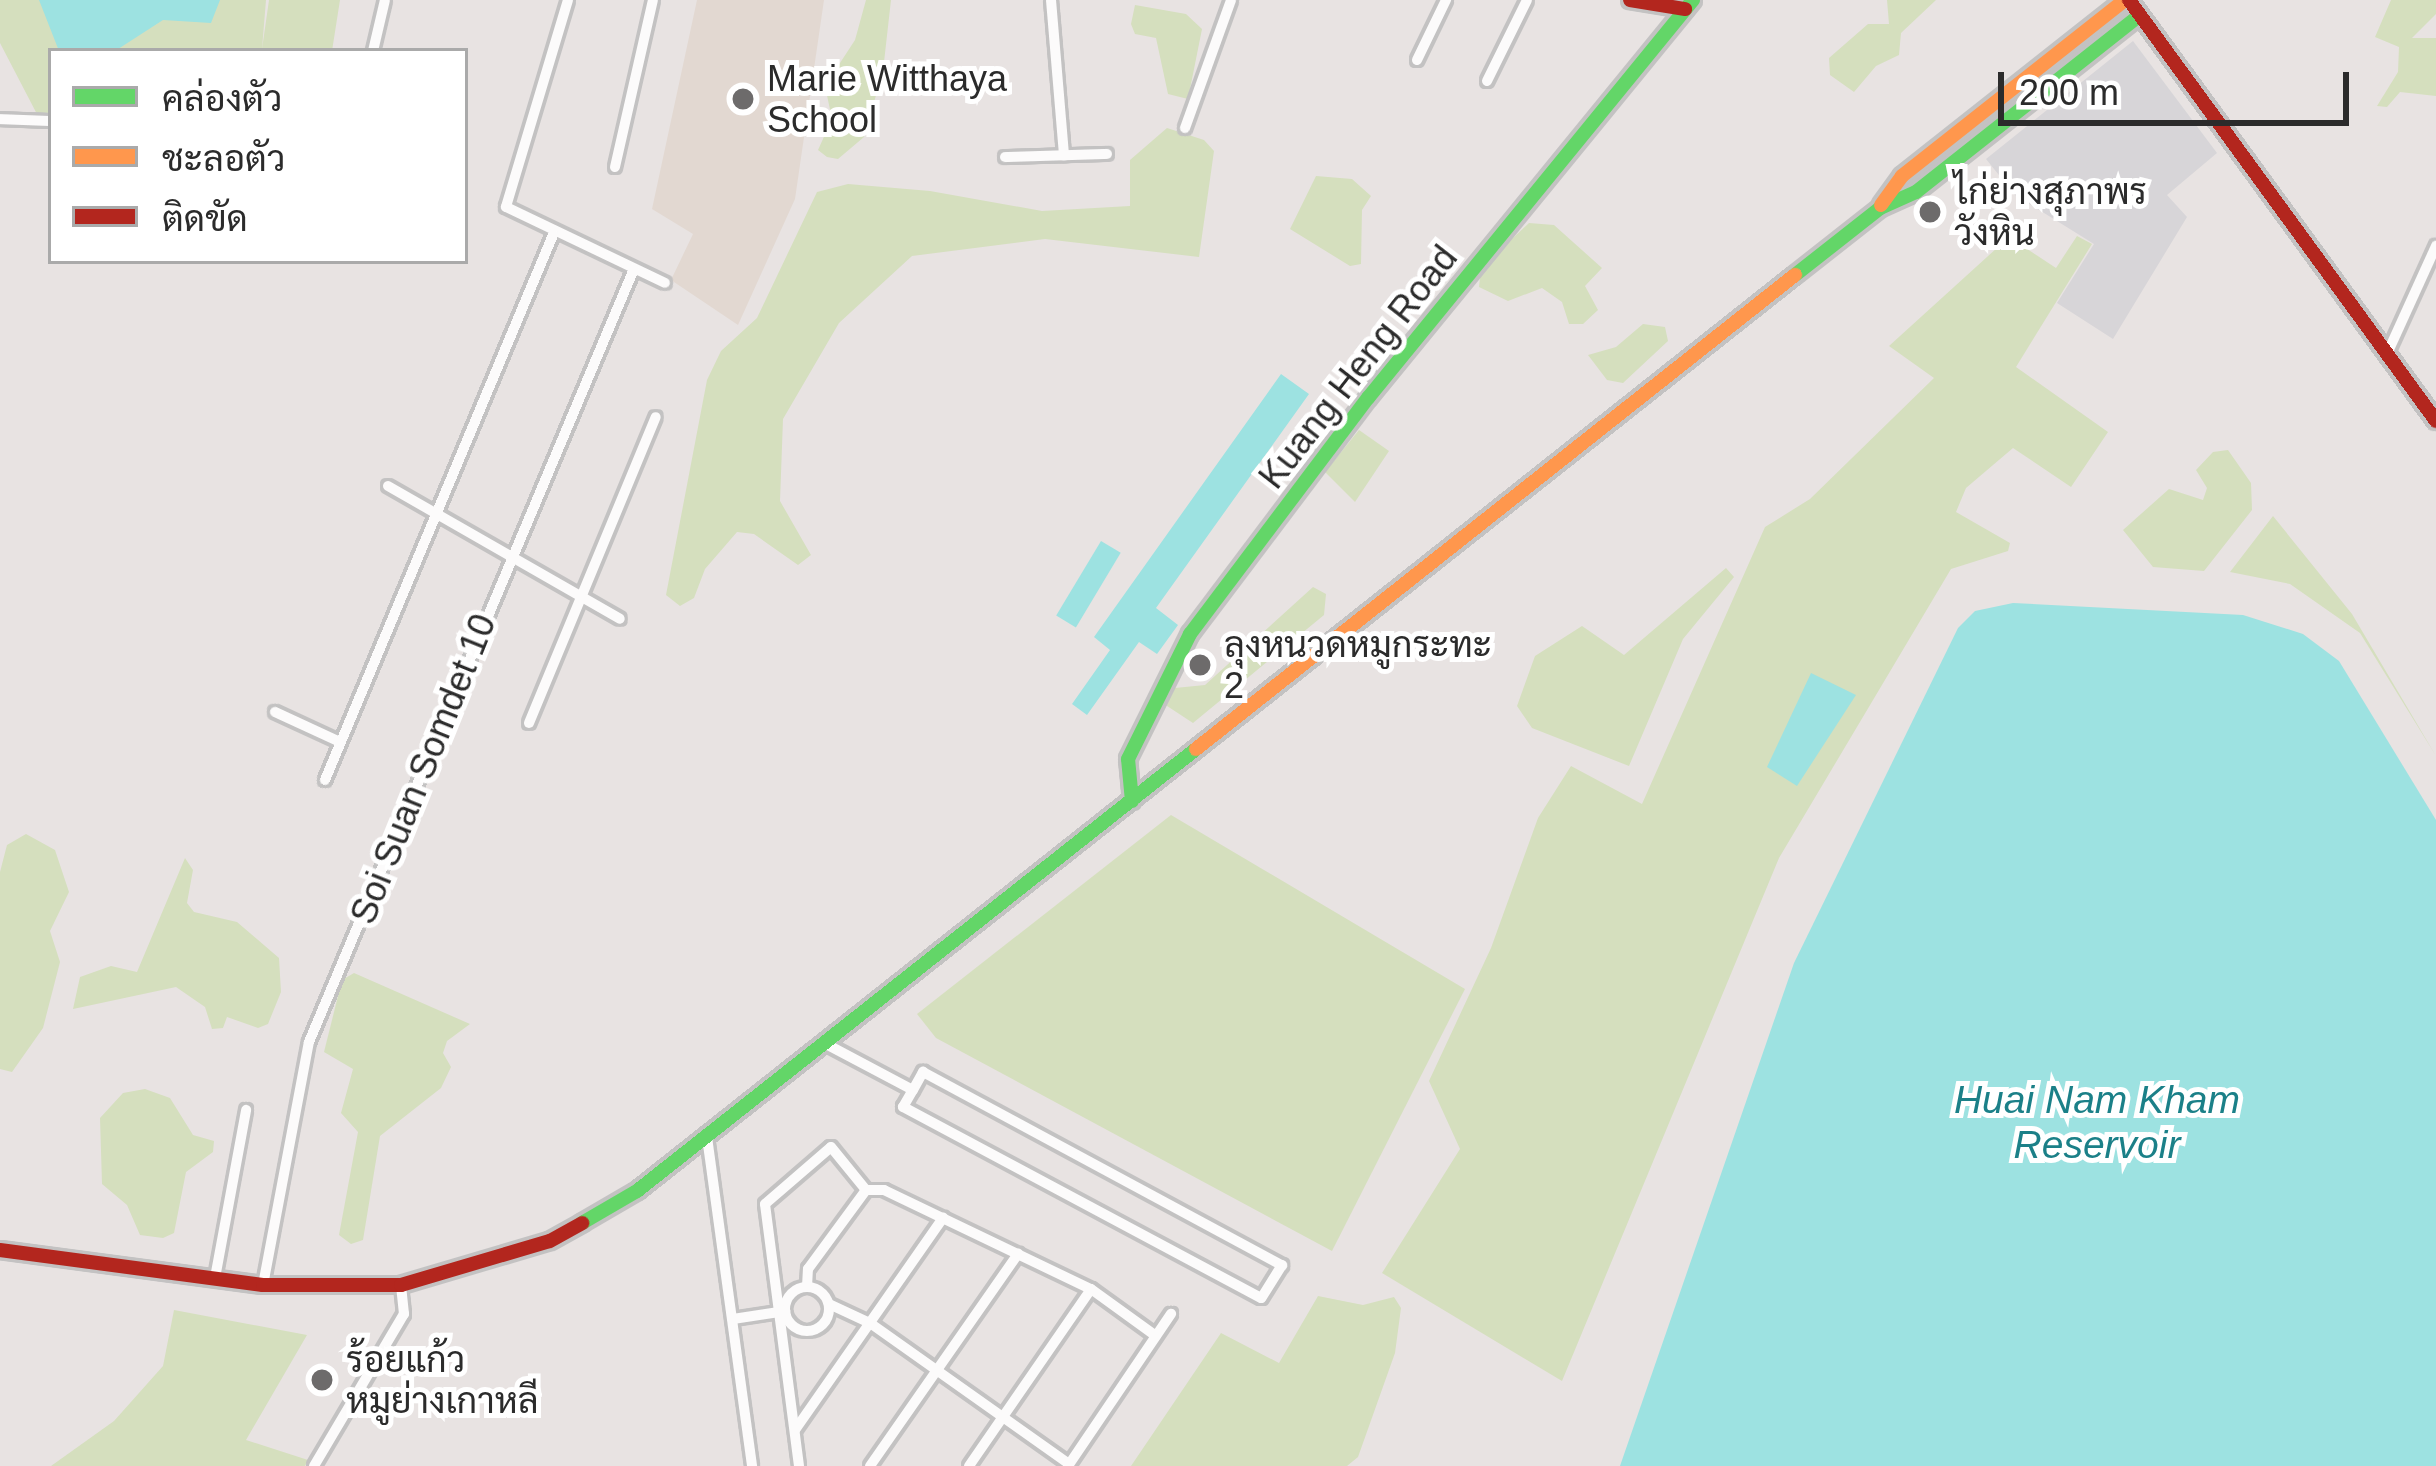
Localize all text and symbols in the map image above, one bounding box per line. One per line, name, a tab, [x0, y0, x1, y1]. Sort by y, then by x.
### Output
legend	[48, 48, 468, 264]
scale bar	[2004, 48, 2355, 122]
place label: Marie Witthaya School	[767, 56, 1007, 141]
text: 200 m	[2019, 72, 2119, 113]
text: คล่องตัว	[162, 78, 282, 119]
marker: Marie Witthaya School	[730, 86, 756, 112]
text: ชะลอตัว	[162, 138, 285, 179]
place label: ไก่ย่างสุภาพร วังหิน	[1954, 169, 2147, 254]
text: ติดขัด	[162, 198, 248, 239]
marker: ไก่ย่างสุภาพร วังหิน	[1917, 199, 1943, 225]
street label: Kuang Heng Road	[1250, 237, 1466, 497]
street label: Soi Suan Somdet 10	[341, 608, 505, 930]
place label: ลุงหนวดหมูกระทะ 2	[1224, 622, 1492, 707]
marker: ลุงหนวดหมูกระทะ 2	[1187, 652, 1213, 678]
water label: Huai Nam Kham Reservoir	[1954, 1078, 2240, 1169]
place label: ร้อยแก้ว หมูย่างเกาหลี	[346, 1337, 539, 1422]
marker: ร้อยแก้ว หมูย่างเกาหลี	[309, 1367, 335, 1393]

